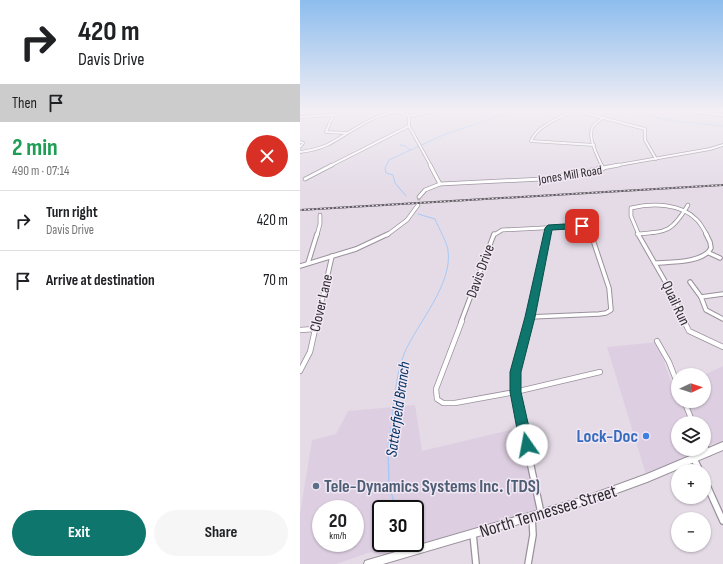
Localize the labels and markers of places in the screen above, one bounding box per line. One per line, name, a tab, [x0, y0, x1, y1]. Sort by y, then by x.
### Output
pin	[565, 209, 599, 243]
place label: Lock-Doc	[577, 426, 638, 447]
marker: Lock-Doc	[641, 431, 651, 441]
place label: Tele-Dynamics Systems Inc. (TDS)	[324, 476, 540, 497]
marker: Tele-Dynamics Systems Inc. (TDS)	[311, 481, 321, 491]

